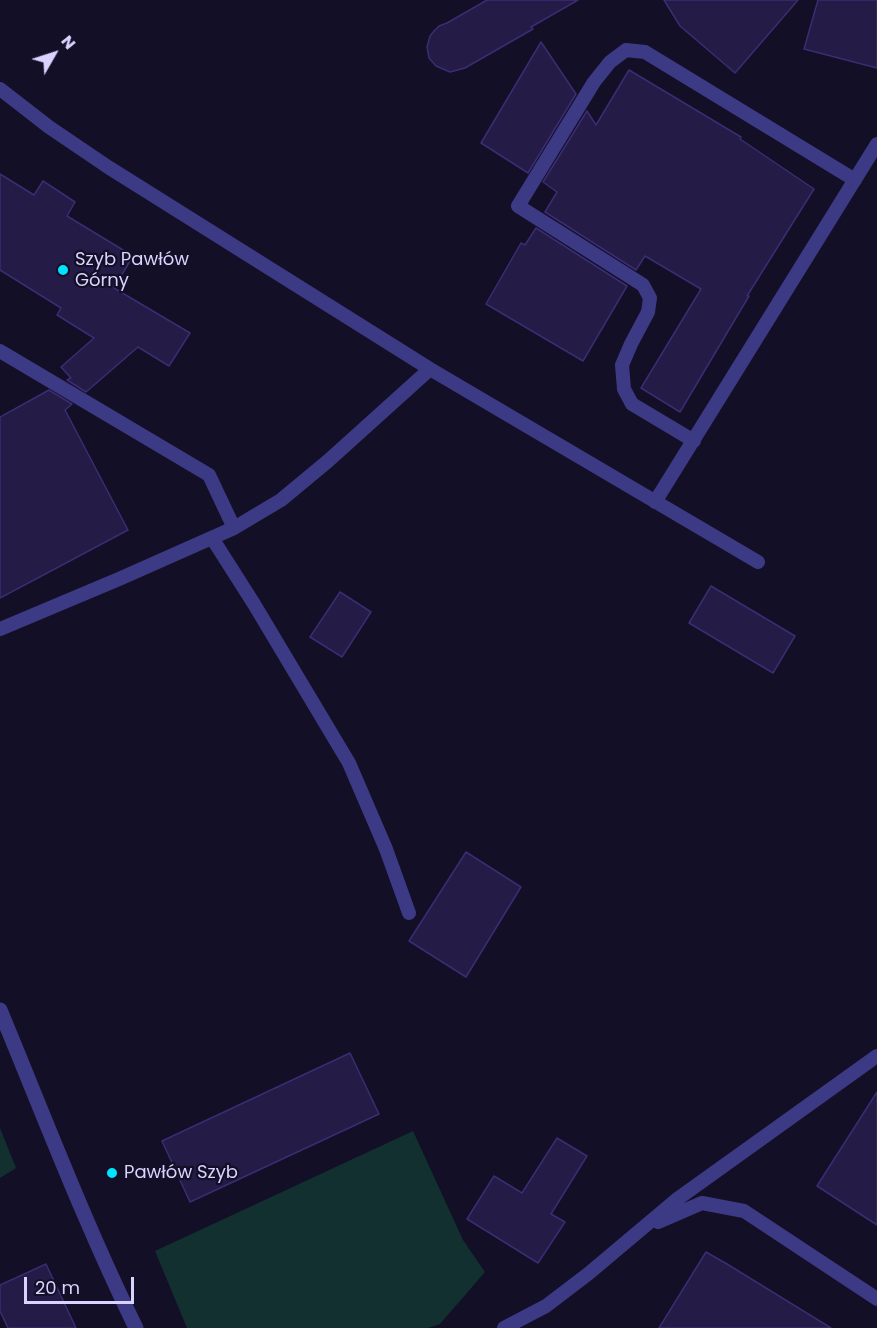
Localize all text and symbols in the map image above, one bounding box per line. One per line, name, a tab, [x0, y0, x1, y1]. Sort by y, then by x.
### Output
north arrow	[24, 24, 84, 84]
text: N	[56, 30, 81, 54]
place label: Szyb Pawłów Górny	[75, 249, 189, 292]
marker: Szyb Pawłów Górny	[56, 263, 70, 277]
place label: Pawłów Szyb	[124, 1162, 238, 1184]
marker: Pawłów Szyb	[105, 1166, 119, 1180]
scale bar	[27, 1265, 136, 1303]
text: 20 m	[35, 1275, 80, 1300]

